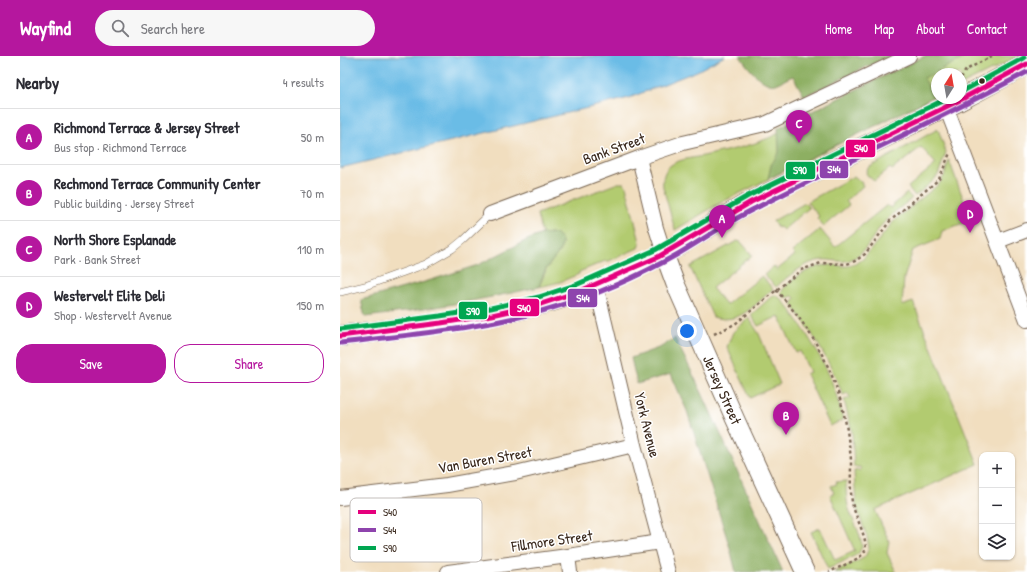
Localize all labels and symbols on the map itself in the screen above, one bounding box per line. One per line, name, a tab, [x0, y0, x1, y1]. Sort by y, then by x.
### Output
north arrow	[931, 68, 967, 104]
unlabelled marker	[977, 76, 987, 86]
pin: C	[786, 110, 812, 143]
street label: Bank Street	[580, 127, 649, 169]
line badge: S40	[845, 139, 876, 158]
text: S40	[854, 141, 868, 155]
line badge: S44	[819, 160, 849, 179]
line badge: S90	[785, 161, 816, 180]
text: S44	[827, 162, 841, 176]
text: S90	[793, 163, 807, 177]
pin: D	[957, 200, 983, 233]
pin: A	[709, 205, 735, 238]
line badge: S44	[567, 288, 598, 308]
text: S44	[576, 291, 590, 305]
line badge: S40	[509, 298, 540, 317]
line badge: S90	[458, 301, 488, 320]
text: S40	[517, 301, 531, 315]
text: S90	[466, 304, 480, 318]
your location	[677, 321, 697, 341]
street label: Jersey Street	[698, 352, 747, 429]
street label: York Avenue	[629, 390, 666, 460]
pin: B	[773, 402, 799, 435]
street label: Van Buren Street	[436, 441, 534, 478]
legend	[350, 498, 482, 562]
text: S40	[383, 505, 397, 519]
text: S44	[383, 523, 396, 537]
street label: Fillmore Street	[509, 524, 595, 557]
text: S90	[383, 541, 397, 555]

